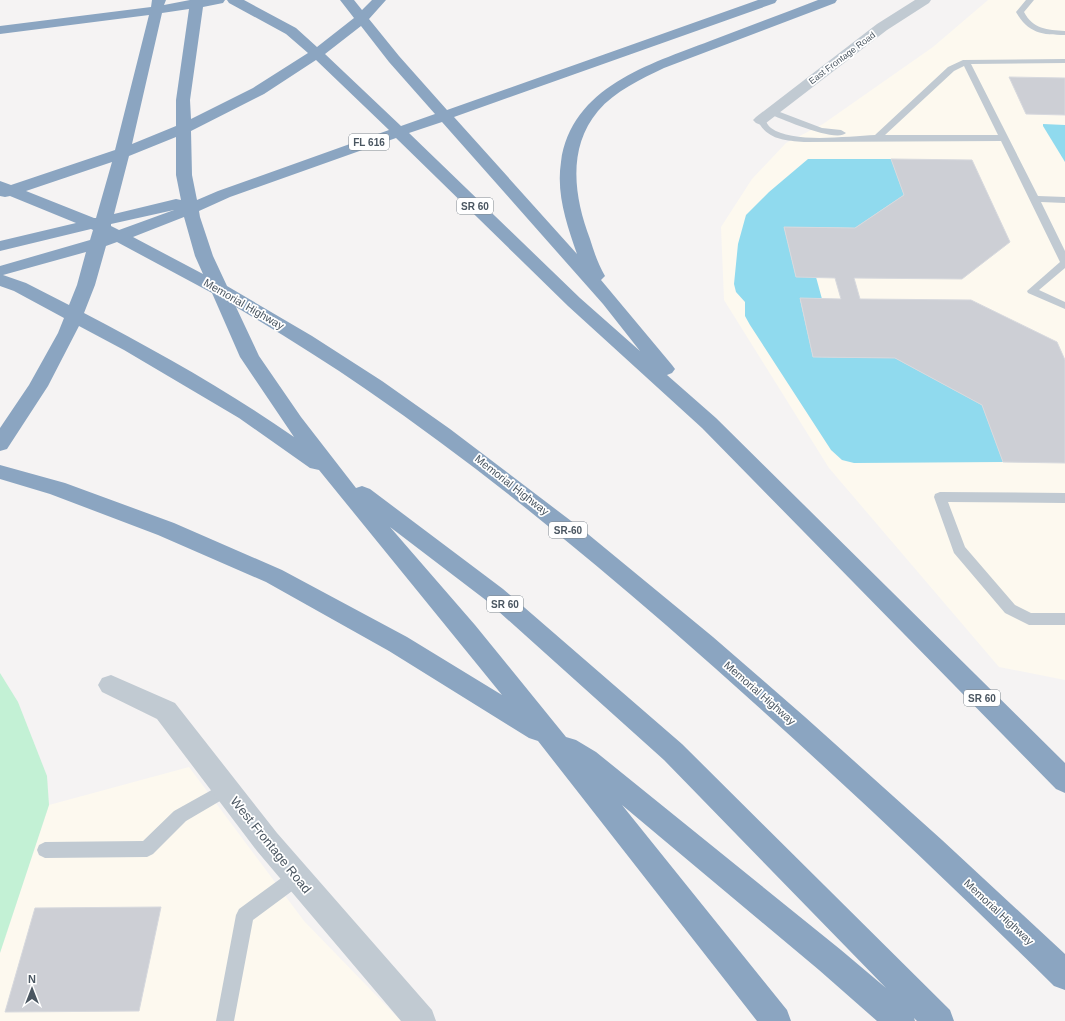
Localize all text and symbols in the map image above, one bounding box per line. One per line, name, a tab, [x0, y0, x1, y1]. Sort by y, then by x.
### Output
street label: East Frontage Road	[807, 30, 877, 86]
road number: FL 616	[349, 134, 389, 150]
road number: SR 60	[457, 198, 493, 214]
street label: Memorial Highway	[202, 276, 287, 332]
street label: Memorial Highway	[473, 452, 552, 518]
road number: SR-60	[549, 522, 587, 538]
road number: SR 60	[487, 596, 523, 612]
street label: Memorial Highway	[722, 659, 798, 728]
road number: SR 60	[964, 690, 1000, 706]
street label: West Frontage Road	[228, 794, 314, 896]
street label: Memorial Highway	[962, 877, 1037, 948]
north arrow	[12, 969, 52, 1009]
text: N	[28, 973, 36, 985]

